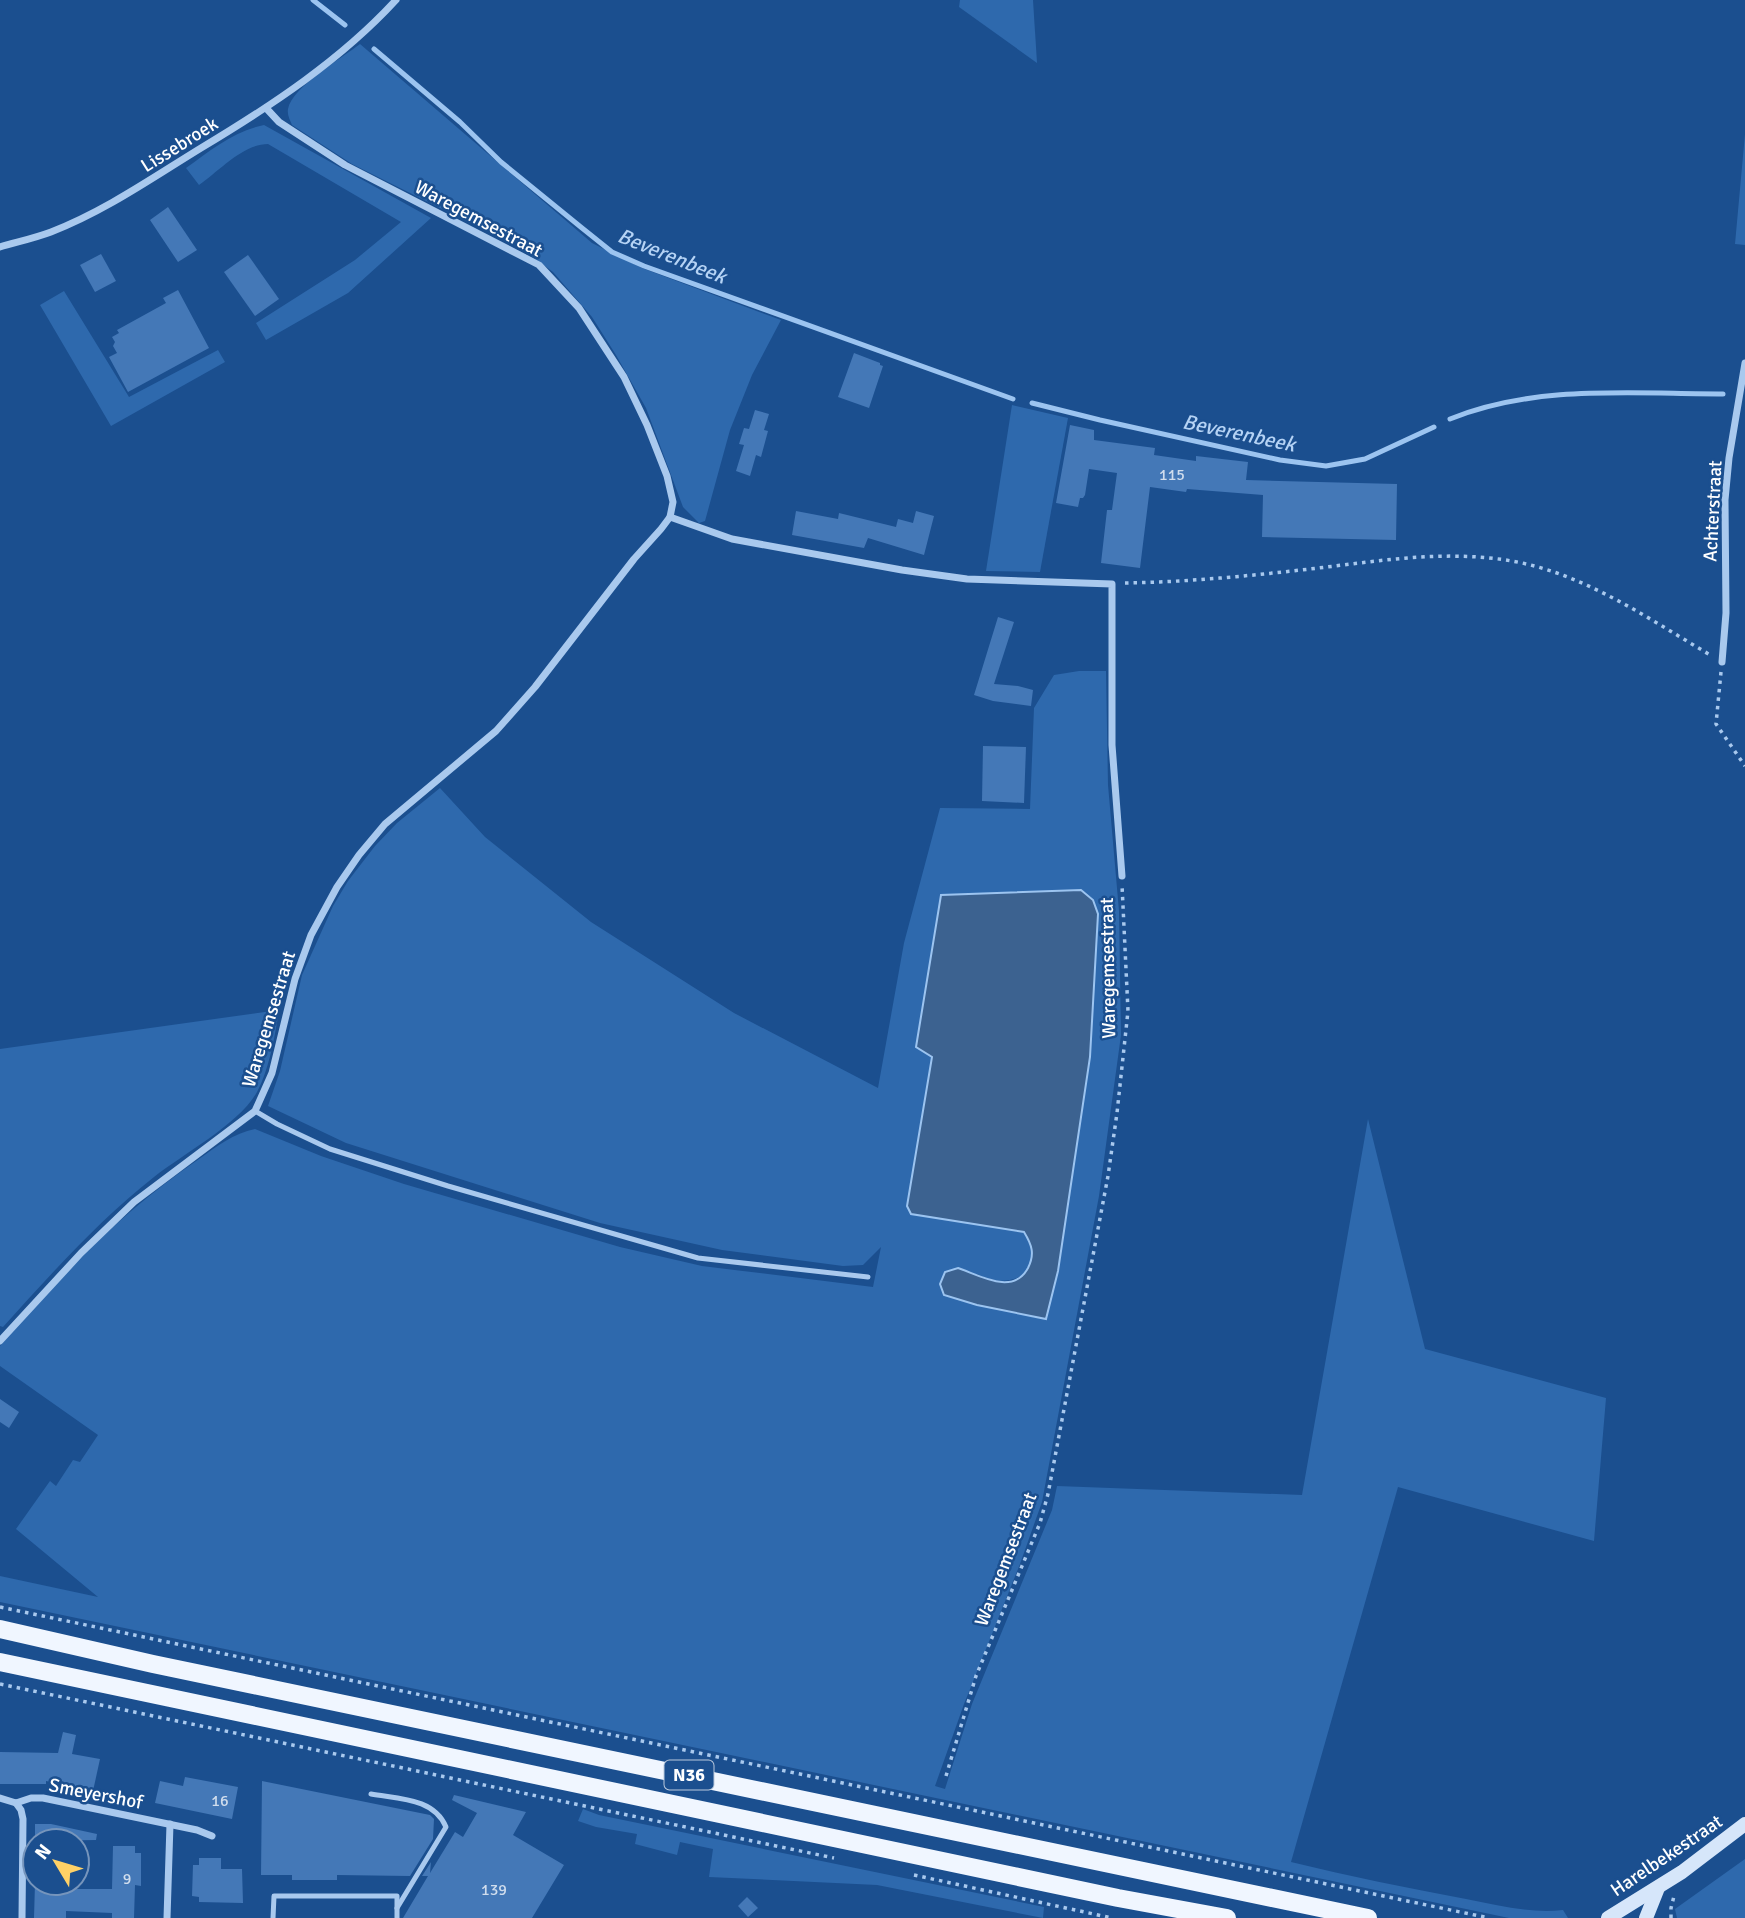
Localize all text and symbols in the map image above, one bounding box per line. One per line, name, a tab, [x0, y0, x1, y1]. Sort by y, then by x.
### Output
street label: Lissebroek	[137, 112, 223, 178]
street label: Waregemsestraat	[411, 175, 547, 263]
water label: Beverenbeek	[614, 222, 732, 290]
water label: Beverenbeek	[1180, 408, 1300, 458]
street label: Achterstraat	[1698, 460, 1728, 562]
house number: 115	[1159, 465, 1185, 485]
street label: Waregemsestraat	[1095, 897, 1121, 1039]
street label: Waregemsestraat	[237, 948, 301, 1090]
street label: Waregemsestraat	[969, 1489, 1043, 1630]
road number: N36	[664, 1760, 714, 1790]
street label: Smeyershof	[47, 1773, 146, 1815]
house number: 16	[211, 1791, 229, 1811]
street label: Harelbekestraat	[1606, 1809, 1727, 1902]
north arrow	[21, 1827, 91, 1897]
text: N	[30, 1840, 57, 1865]
house number: 9	[123, 1869, 131, 1889]
house number: 139	[481, 1880, 507, 1900]

